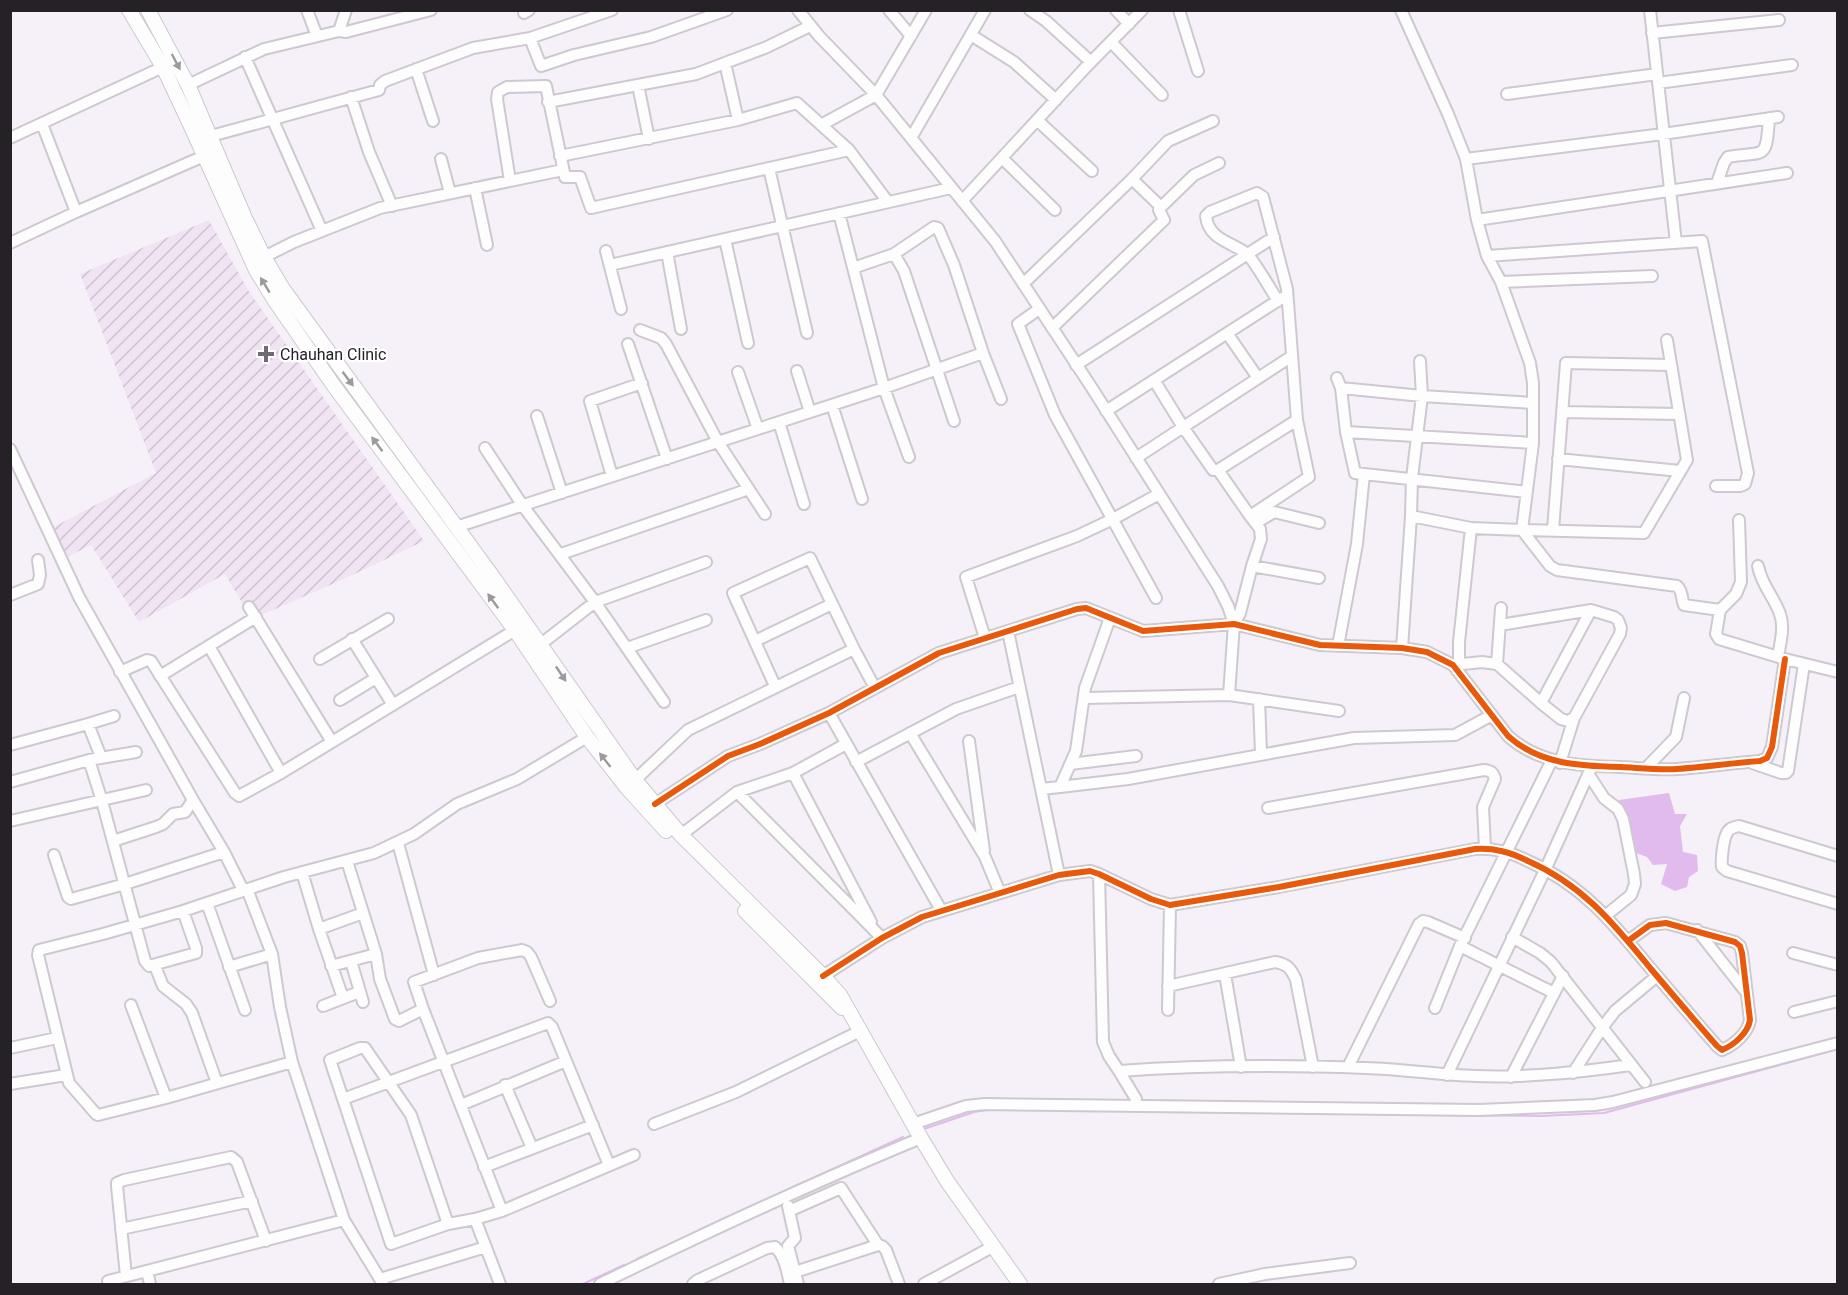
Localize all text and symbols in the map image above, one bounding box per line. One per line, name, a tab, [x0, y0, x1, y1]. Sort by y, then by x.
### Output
one-way arrow	[171, 53, 181, 70]
one-way arrow	[259, 277, 270, 293]
marker: Chauhan Clinic	[257, 345, 275, 363]
place label: Chauhan Clinic	[280, 345, 386, 364]
one-way arrow	[342, 372, 354, 387]
one-way arrow	[371, 436, 383, 452]
one-way arrow	[488, 593, 500, 608]
one-way arrow	[555, 665, 566, 682]
one-way arrow	[599, 752, 612, 768]

